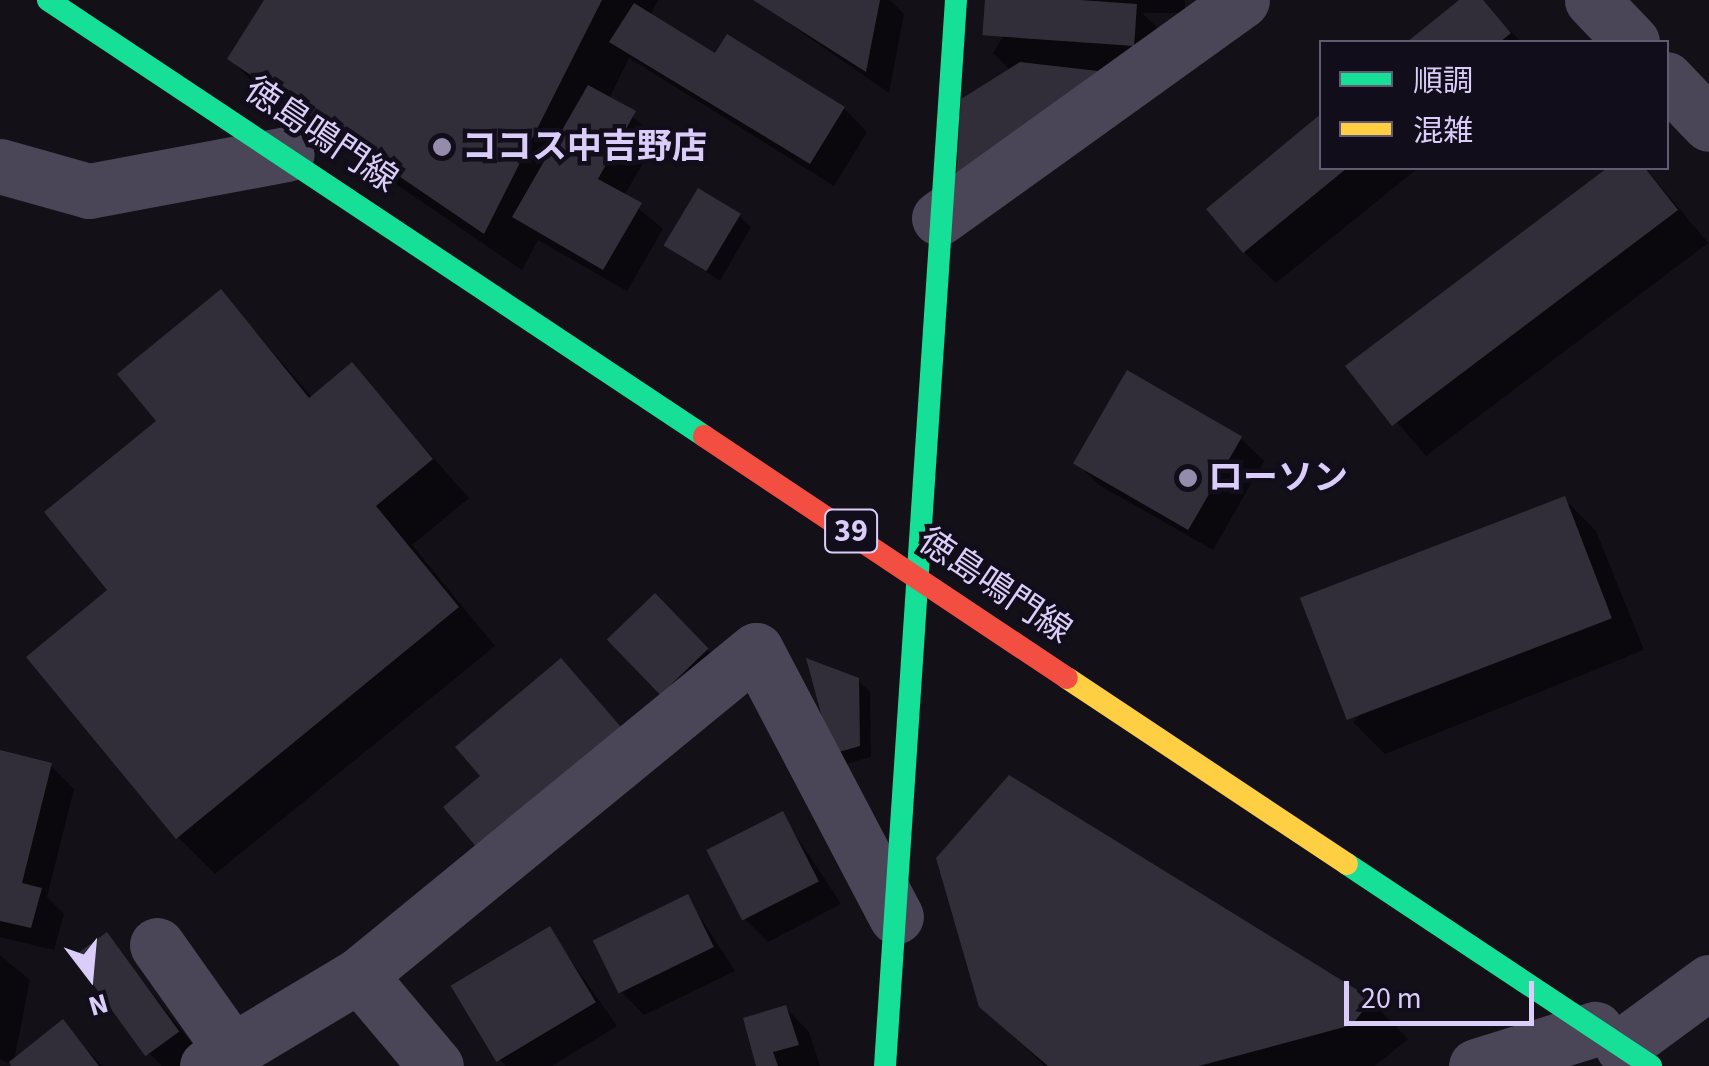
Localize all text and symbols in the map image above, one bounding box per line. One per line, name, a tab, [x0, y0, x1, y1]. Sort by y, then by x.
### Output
legend	[1319, 40, 1669, 170]
text: 順調	[1413, 60, 1473, 103]
street label: 徳島鳴門線	[237, 69, 405, 201]
text: 混雑	[1413, 110, 1473, 153]
place label: ココス中吉野店	[462, 126, 707, 168]
marker: ココス中吉野店	[431, 136, 453, 158]
place label: ローソン	[1208, 457, 1348, 499]
marker: ローソン	[1177, 467, 1199, 489]
road number: 39	[824, 504, 878, 558]
street label: 徳島鳴門線	[911, 520, 1079, 652]
north arrow	[40, 926, 140, 1026]
scale bar	[1349, 961, 1539, 1023]
text: 20 m	[1361, 977, 1422, 1020]
text: N	[84, 983, 113, 1027]

